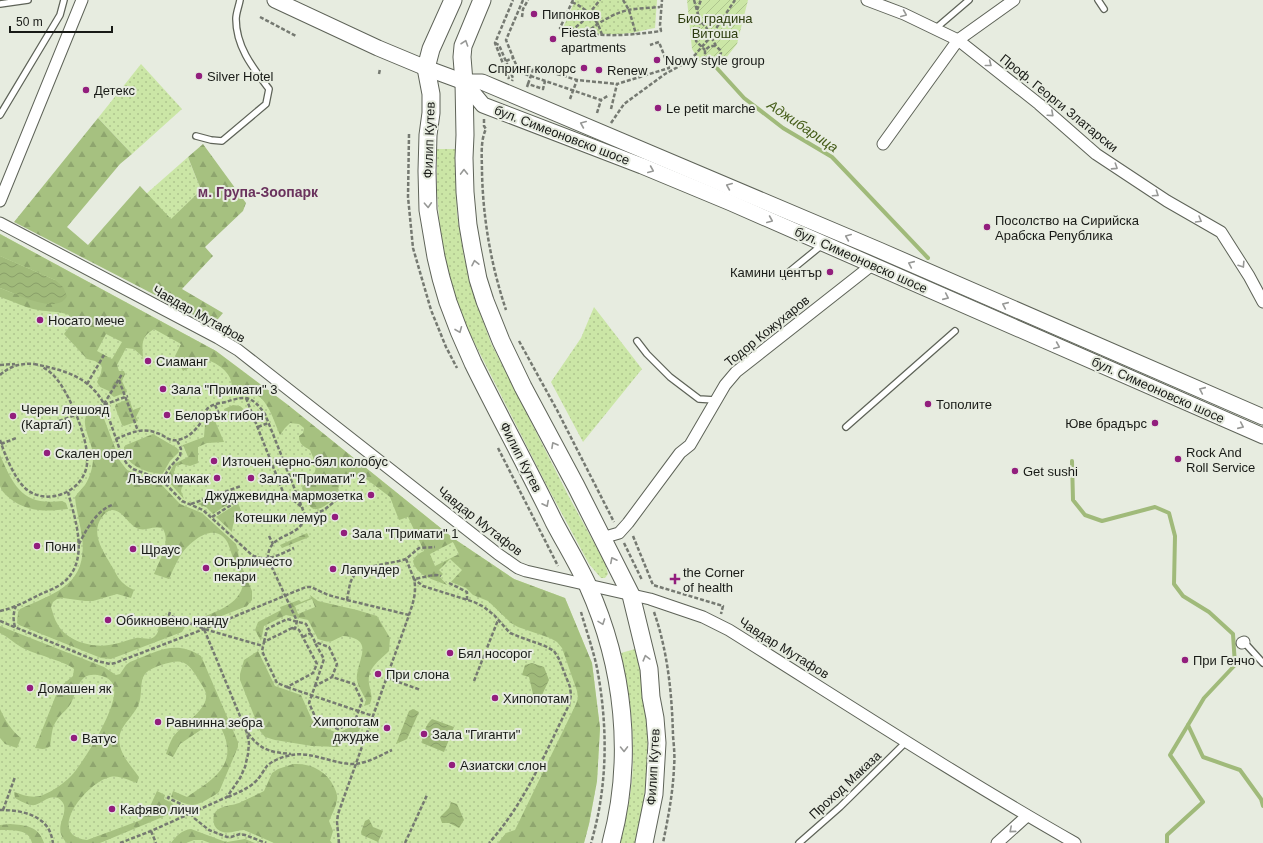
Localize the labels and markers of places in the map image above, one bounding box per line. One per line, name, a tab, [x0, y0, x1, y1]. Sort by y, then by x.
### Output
place label: Пипонков	[542, 7, 600, 22]
marker: Пипонков	[529, 9, 539, 19]
place label: Fiesta apartments	[561, 25, 627, 55]
marker: Fiesta apartments	[548, 34, 558, 44]
place label: Nowy style group	[665, 53, 765, 68]
marker: Nowy style group	[652, 55, 662, 65]
place label: Спринг колорс	[488, 61, 576, 76]
marker: Спринг колорс	[579, 63, 589, 73]
place label: Renew	[607, 63, 648, 78]
marker: Renew	[594, 65, 604, 75]
place label: Silver Hotel	[207, 69, 274, 84]
marker: Silver Hotel	[194, 71, 204, 81]
place label: Детекс	[94, 83, 135, 98]
marker: Детекс	[81, 85, 91, 95]
place label: Le petit marche	[666, 101, 756, 116]
marker: Le petit marche	[653, 103, 663, 113]
place label: Посолство на Сирийска Арабска Република	[995, 213, 1140, 243]
marker: Посолство на Сирийска Арабска Република	[982, 222, 992, 232]
place label: Камини център	[730, 265, 822, 280]
marker: Камини център	[825, 267, 835, 277]
place label: Носато мече	[48, 313, 124, 328]
marker: Носато мече	[35, 315, 45, 325]
place label: Сиаманг	[156, 354, 208, 369]
marker: Сиаманг	[143, 356, 153, 366]
place label: Зала "Примати" 3	[171, 382, 278, 397]
marker: Зала "Примати" 3	[158, 384, 168, 394]
place label: Тополите	[936, 397, 992, 412]
marker: Тополите	[923, 399, 933, 409]
place label: Черен лешояд (Картал)	[21, 402, 110, 432]
place label: Белорък гибон	[175, 408, 264, 423]
marker: Белорък гибон	[162, 410, 172, 420]
marker: Черен лешояд (Картал)	[8, 411, 18, 421]
place label: Юве брадърс	[1065, 416, 1147, 431]
marker: Юве брадърс	[1150, 418, 1160, 428]
place label: Rock And Roll Service	[1186, 445, 1255, 475]
place label: Скален орел	[55, 446, 132, 461]
marker: Скален орел	[42, 448, 52, 458]
place label: Източен черно-бял колобус	[222, 454, 388, 469]
marker: Rock And Roll Service	[1173, 454, 1183, 464]
marker: Източен черно-бял колобус	[209, 456, 219, 466]
place label: Get sushi	[1023, 464, 1078, 479]
marker: Get sushi	[1010, 466, 1020, 476]
place label: Лъвски макак	[127, 471, 209, 486]
place label: Зала "Примати" 2	[259, 471, 366, 486]
marker: Лъвски макак	[212, 473, 222, 483]
marker: Зала "Примати" 2	[246, 473, 256, 483]
place label: Джуджевидна мармозетка	[205, 488, 364, 503]
marker: Джуджевидна мармозетка	[366, 490, 376, 500]
place label: Котешки лемур	[235, 510, 327, 525]
marker: Котешки лемур	[330, 512, 340, 522]
place label: Зала "Примати" 1	[352, 526, 459, 541]
marker: Зала "Примати" 1	[339, 528, 349, 538]
place label: Пони	[45, 539, 76, 554]
marker: Пони	[32, 541, 42, 551]
place label: Щраус	[141, 542, 181, 557]
marker: Щраус	[128, 544, 138, 554]
place label: Огърличесто пекари	[214, 554, 292, 584]
place label: Лапундер	[341, 562, 400, 577]
marker: Огърличесто пекари	[201, 563, 211, 573]
marker: Лапундер	[328, 564, 338, 574]
place label: the Corner of health	[683, 565, 745, 595]
marker: the Corner of health	[670, 574, 680, 584]
place label: Обикновено нанду	[116, 613, 229, 628]
marker: Обикновено нанду	[103, 615, 113, 625]
place label: Бял носорог	[458, 646, 533, 661]
marker: Бял носорог	[445, 648, 455, 658]
place label: При Генчо	[1193, 653, 1255, 668]
marker: При Генчо	[1180, 655, 1190, 665]
place label: При слона	[386, 667, 450, 682]
marker: При слона	[373, 669, 383, 679]
place label: Домашен як	[38, 681, 112, 696]
marker: Домашен як	[25, 683, 35, 693]
place label: Хипопотам	[503, 691, 569, 706]
marker: Хипопотам	[490, 693, 500, 703]
place label: Хипопотам джудже	[313, 714, 379, 744]
place label: Равнинна зебра	[166, 715, 264, 730]
marker: Равнинна зебра	[153, 717, 163, 727]
marker: Хипопотам джудже	[382, 723, 392, 733]
place label: Зала "Гиганти"	[432, 727, 521, 742]
marker: Зала "Гиганти"	[419, 729, 429, 739]
place label: Ватус	[82, 731, 117, 746]
marker: Ватус	[69, 733, 79, 743]
place label: Азиатски слон	[460, 758, 546, 773]
marker: Азиатски слон	[447, 760, 457, 770]
place label: Кафяво личи	[120, 802, 199, 817]
marker: Кафяво личи	[107, 804, 117, 814]

